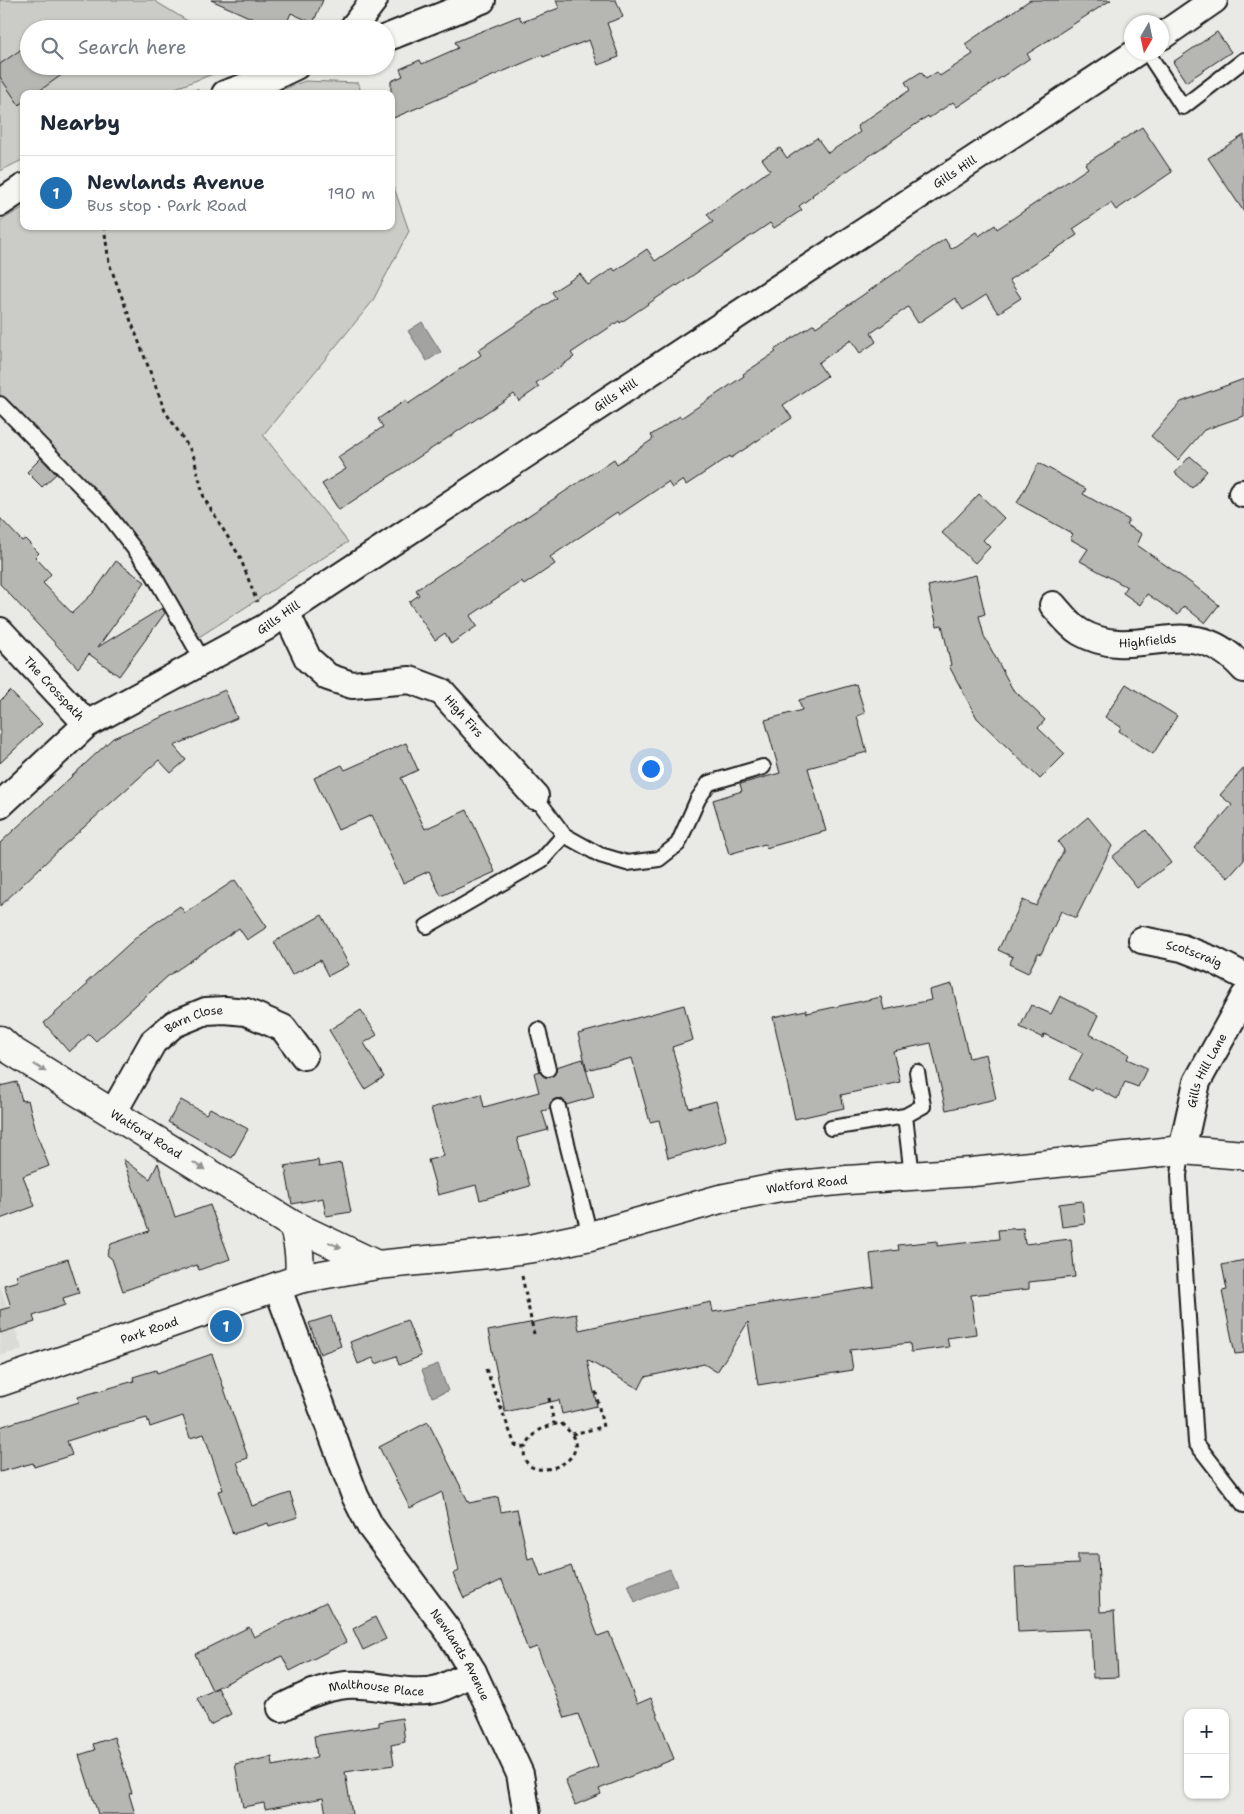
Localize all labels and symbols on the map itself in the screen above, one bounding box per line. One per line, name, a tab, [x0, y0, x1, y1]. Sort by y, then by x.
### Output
north arrow	[1124, 15, 1169, 60]
street label: Gills Hill	[930, 152, 980, 192]
street label: Gills Hill	[591, 375, 641, 415]
street label: Gills Hill	[254, 597, 303, 638]
street label: Highfields	[1119, 631, 1177, 651]
street label: The Crosspath	[20, 653, 88, 724]
street label: High Firs	[440, 692, 487, 741]
your location	[638, 756, 664, 782]
street label: Scotscraig	[1164, 937, 1225, 971]
street label: Barn Close	[161, 1002, 224, 1036]
street label: Gills Hill Lane	[1184, 1030, 1231, 1109]
one-way arrow	[33, 1064, 46, 1073]
street label: Watford Road	[107, 1106, 185, 1163]
one-way arrow	[192, 1162, 205, 1171]
street label: Watford Road	[765, 1172, 849, 1198]
one-way arrow	[328, 1241, 342, 1249]
pin: 1	[210, 1307, 242, 1345]
street label: Park Road	[118, 1313, 181, 1348]
street label: Newlands Avenue	[426, 1606, 493, 1704]
street label: Malthouse Place	[327, 1677, 425, 1699]

